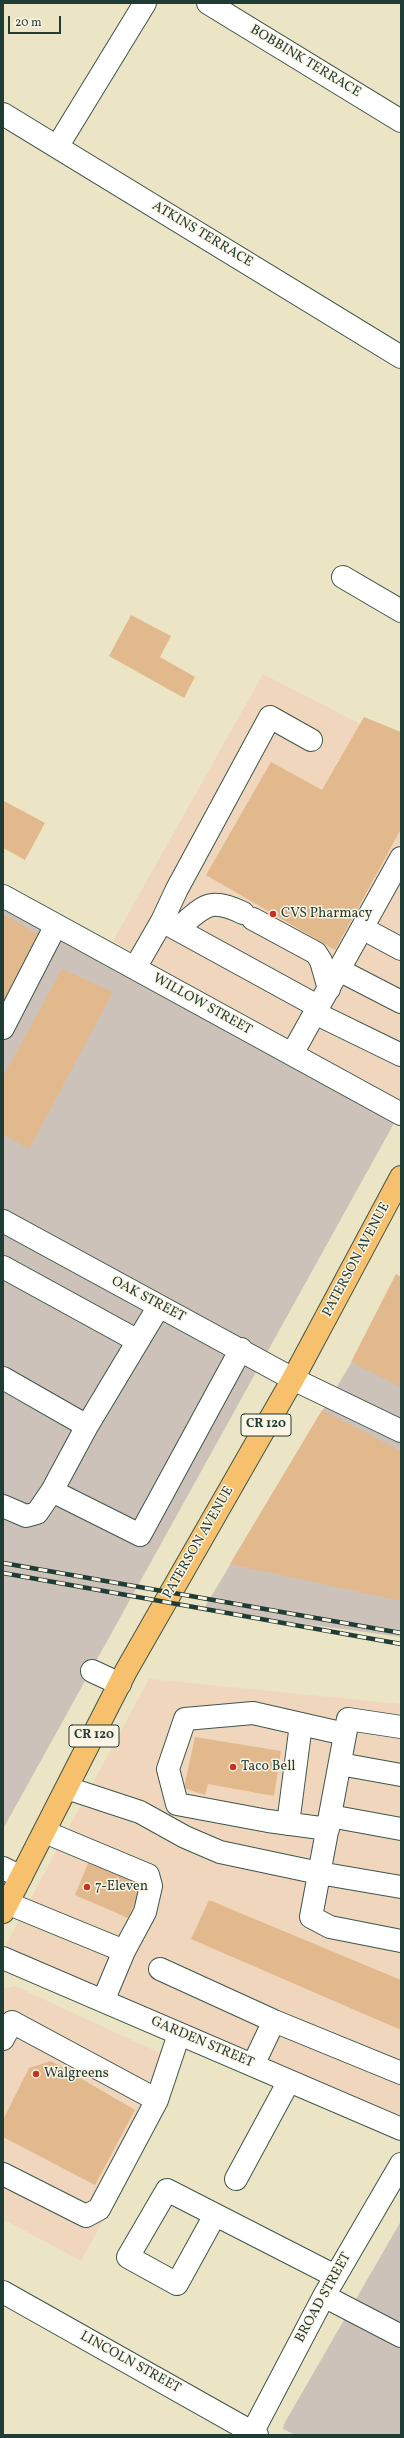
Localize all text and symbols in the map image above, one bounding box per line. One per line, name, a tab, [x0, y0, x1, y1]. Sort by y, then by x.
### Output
scale bar	[10, 8, 63, 34]
text: 20 m	[15, 15, 42, 31]
street label: BOBBINK TERRACE	[246, 22, 364, 102]
street label: ATKINS TERRACE	[149, 198, 255, 272]
place label: CVS Pharmacy	[281, 906, 372, 922]
marker: CVS Pharmacy	[268, 909, 278, 919]
street label: WILLOW STREET	[149, 971, 255, 1039]
street label: PATERSON AVENUE	[320, 1200, 394, 1320]
street label: OAK STREET	[108, 1273, 188, 1327]
road number: CR 120	[241, 1414, 291, 1436]
street label: PATERSON AVENUE	[160, 1484, 238, 1602]
road number: CR 120	[69, 1725, 119, 1747]
place label: Taco Bell	[241, 1759, 296, 1775]
marker: Taco Bell	[228, 1762, 238, 1772]
place label: 7-Eleven	[95, 1879, 148, 1895]
marker: 7-Eleven	[82, 1882, 92, 1892]
street label: GARDEN STREET	[148, 2014, 256, 2072]
place label: Walgreens	[44, 2066, 109, 2082]
marker: Walgreens	[31, 2069, 41, 2079]
street label: BROAD STREET	[292, 2250, 356, 2346]
street label: LINCOLN STREET	[77, 2328, 183, 2398]

